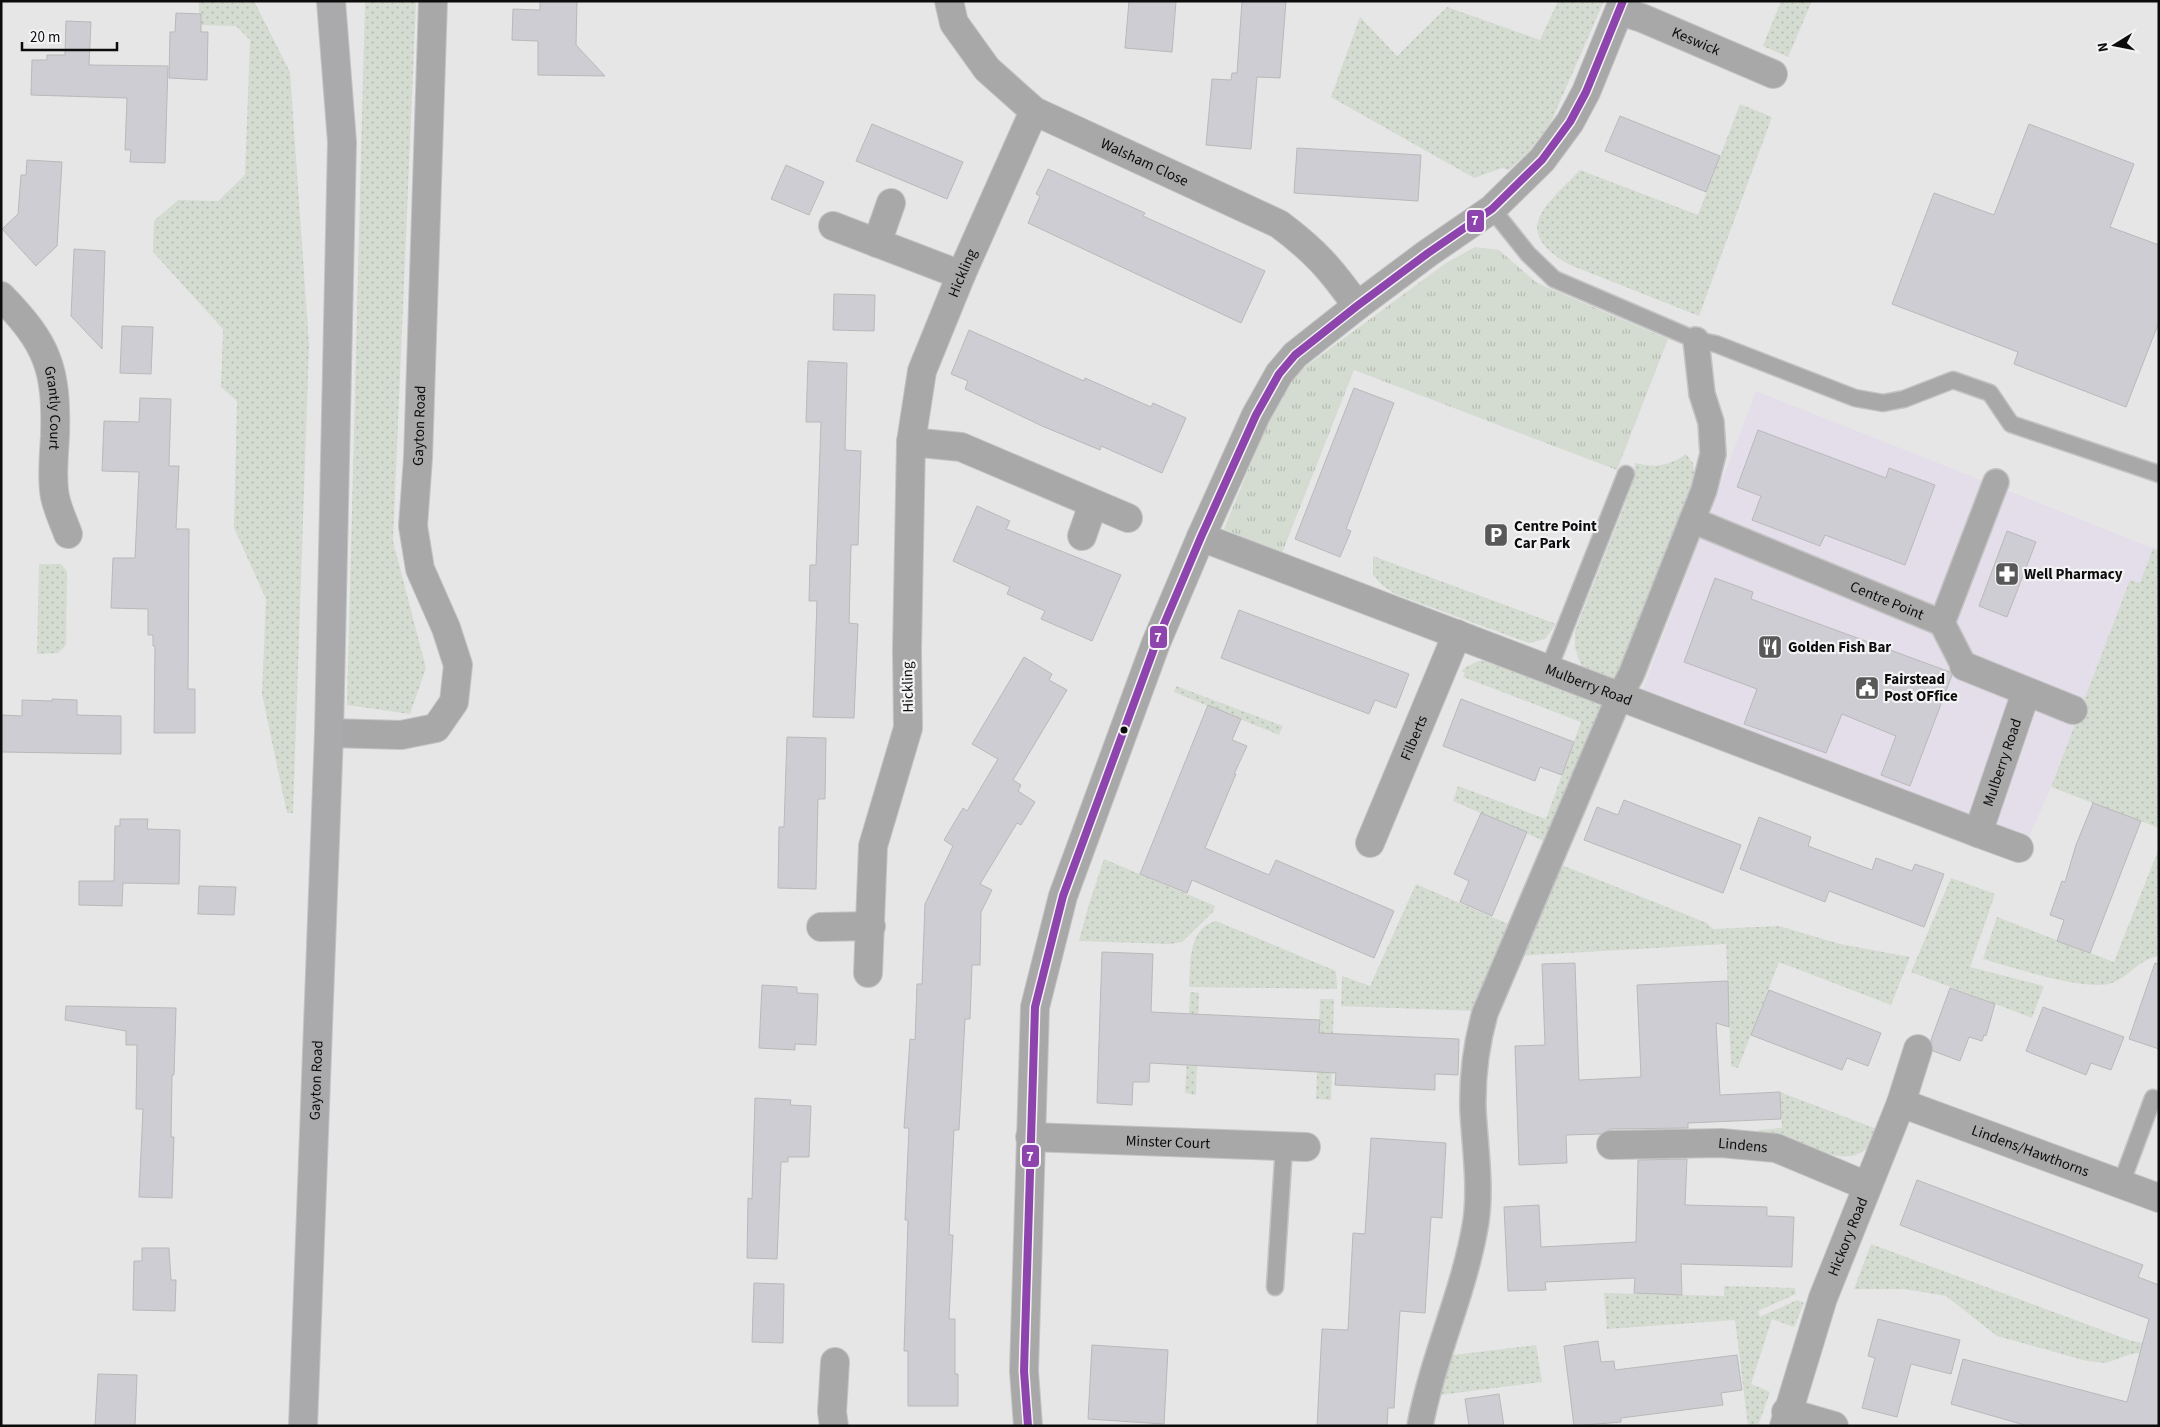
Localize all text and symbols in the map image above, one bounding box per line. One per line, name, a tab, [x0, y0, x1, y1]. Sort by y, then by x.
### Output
scale bar	[22, 20, 118, 52]
north arrow	[2090, 20, 2140, 70]
street label: Keswick	[1669, 21, 1724, 61]
text: 20 m	[30, 27, 60, 48]
text: N	[2093, 41, 2114, 53]
street label: Walsham Close	[1097, 133, 1192, 191]
line badge: 7	[1466, 209, 1485, 233]
text: 7	[1471, 211, 1479, 231]
street label: Hickling	[943, 245, 982, 300]
street label: Grantly Court	[39, 364, 66, 450]
street label: Gayton Road	[407, 385, 431, 467]
place label: Centre Point Car Park	[1514, 516, 1597, 554]
parking icon: Centre Point Car Park	[1483, 522, 1509, 548]
pharmacy icon: Well Pharmacy	[1994, 561, 2020, 587]
place label: Well Pharmacy	[2024, 564, 2123, 585]
street label: Centre Point	[1847, 576, 1927, 625]
line badge: 7	[1149, 625, 1168, 649]
text: 7	[1154, 628, 1162, 648]
restaurant icon: Golden Fish Bar	[1757, 634, 1783, 660]
place label: Golden Fish Bar	[1788, 637, 1891, 658]
street label: Mulberry Road	[1542, 659, 1635, 711]
street label: Hickling	[897, 661, 919, 713]
place label: Fairstead Post OFfice	[1884, 669, 1958, 707]
public building icon: Fairstead Post OFfice	[1854, 675, 1880, 701]
street label: Filberts	[1395, 712, 1433, 764]
street label: Mulberry Road	[1977, 716, 2027, 809]
unlabelled marker	[1119, 725, 1129, 735]
street label: Gayton Road	[304, 1040, 328, 1121]
street label: Lindens/Hawthorns	[1969, 1119, 2092, 1182]
street label: Minster Court	[1125, 1130, 1211, 1154]
street label: Lindens	[1717, 1132, 1768, 1158]
line badge: 7	[1021, 1144, 1040, 1168]
text: 7	[1026, 1147, 1034, 1167]
street label: Hickory Road	[1822, 1194, 1873, 1279]

